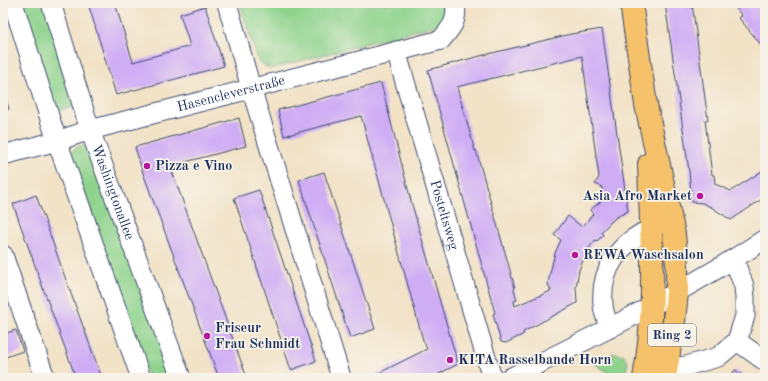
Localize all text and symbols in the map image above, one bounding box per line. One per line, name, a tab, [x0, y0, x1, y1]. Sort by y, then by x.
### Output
street label: Hasencleverstraße	[175, 73, 286, 114]
street label: Washingtonallee	[89, 143, 137, 242]
place label: Pizza e Vino	[155, 159, 232, 173]
marker: Pizza e Vino	[142, 161, 152, 171]
street label: Posteltsweg	[427, 178, 461, 252]
place label: Asia Afro Market	[583, 189, 692, 203]
marker: Asia Afro Market	[695, 191, 705, 201]
place label: REWA Waschsalon	[583, 248, 704, 262]
marker: REWA Waschsalon	[570, 250, 580, 260]
place label: Friseur Frau Schmidt	[215, 321, 300, 351]
road number: Ring 2	[648, 324, 696, 346]
marker: Friseur Frau Schmidt	[202, 331, 212, 341]
place label: KITA Rasselbande Horn	[458, 353, 612, 367]
marker: KITA Rasselbande Horn	[445, 355, 455, 365]

